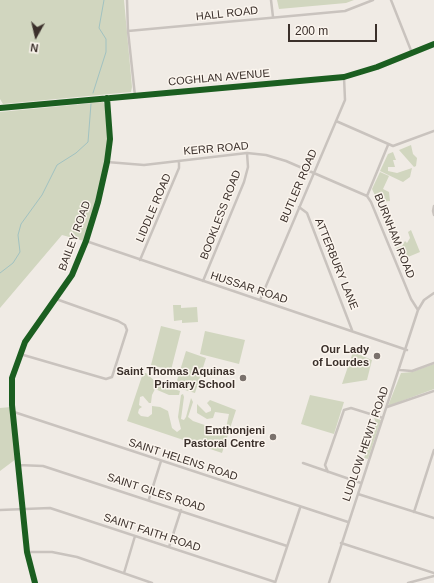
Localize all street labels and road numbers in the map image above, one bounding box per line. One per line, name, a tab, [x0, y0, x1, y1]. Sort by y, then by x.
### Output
street label: HALL ROAD	[195, 4, 259, 24]
street label: COGHLAN AVENUE	[168, 67, 270, 89]
street label: KERR ROAD	[183, 140, 249, 158]
street label: BUTLER ROAD	[278, 147, 320, 225]
street label: BOOKLESS ROAD	[198, 168, 244, 262]
street label: LIDDLE ROAD	[134, 172, 174, 244]
street label: BURNHAM ROAD	[371, 192, 417, 280]
street label: BAILEY ROAD	[56, 199, 94, 273]
street label: ATTERBURY LANE	[312, 216, 360, 312]
street label: HUSSAR ROAD	[209, 269, 289, 307]
street label: LUDLOW HEWIT ROAD	[340, 385, 392, 503]
street label: SAINT HELENS ROAD	[127, 436, 239, 484]
street label: SAINT GILES ROAD	[105, 471, 207, 515]
street label: SAINT FAITH ROAD	[102, 511, 202, 555]

